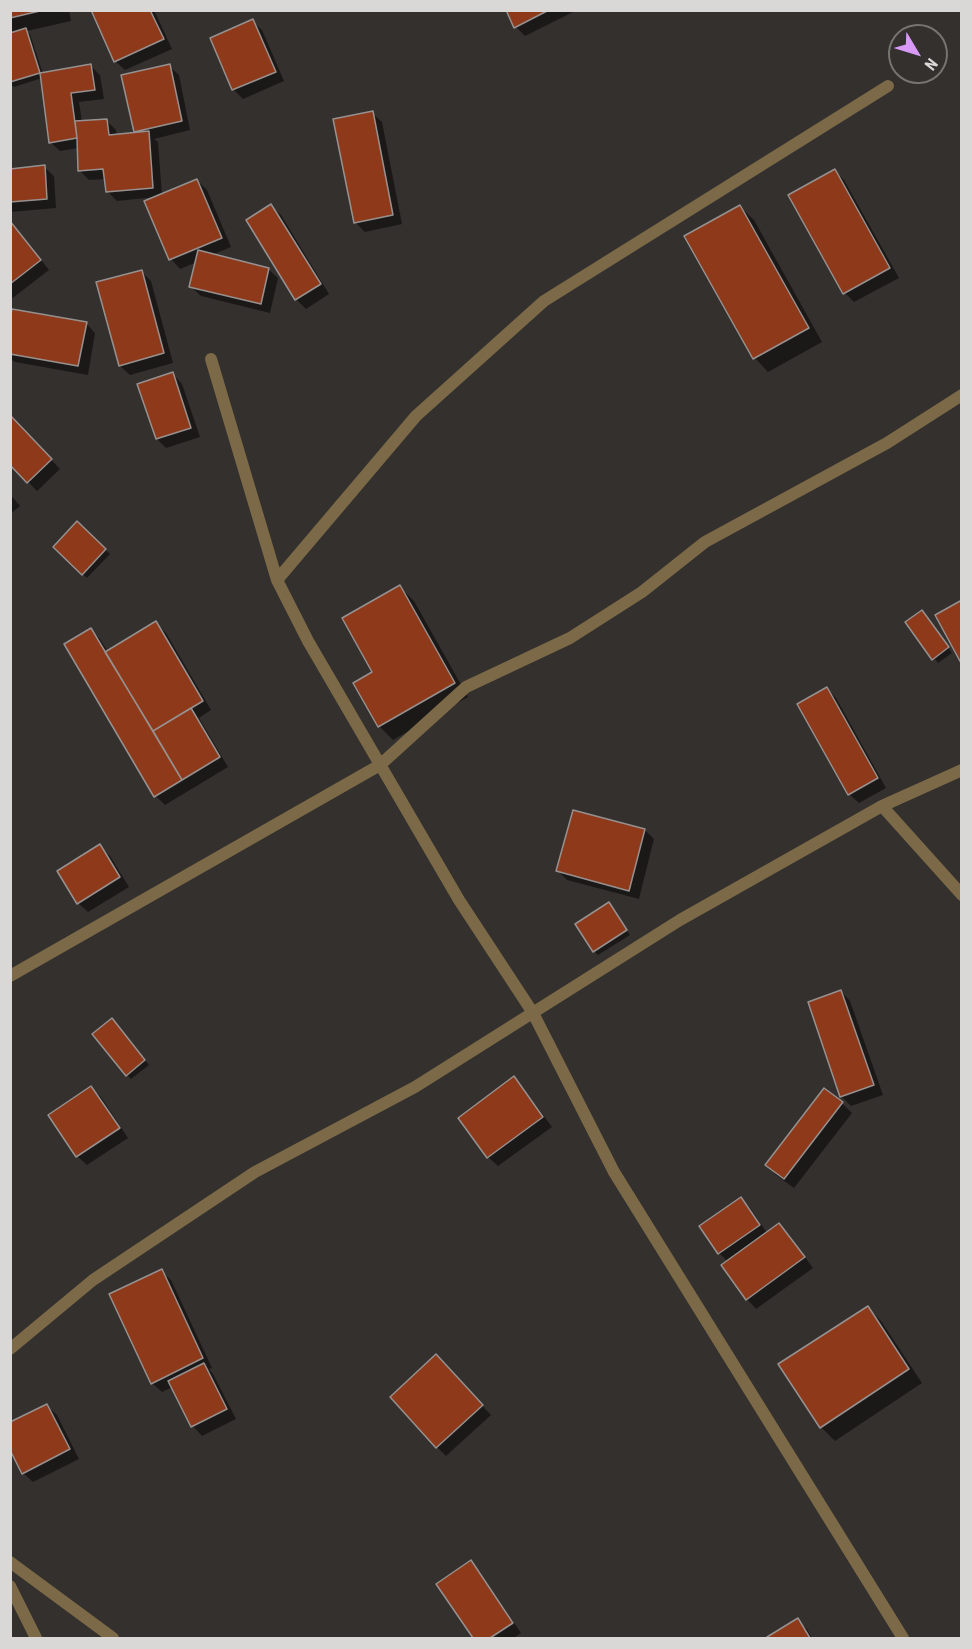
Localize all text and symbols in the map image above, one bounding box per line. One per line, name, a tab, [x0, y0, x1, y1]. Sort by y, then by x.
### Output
north arrow	[888, 24, 948, 84]
text: N	[921, 54, 942, 74]

